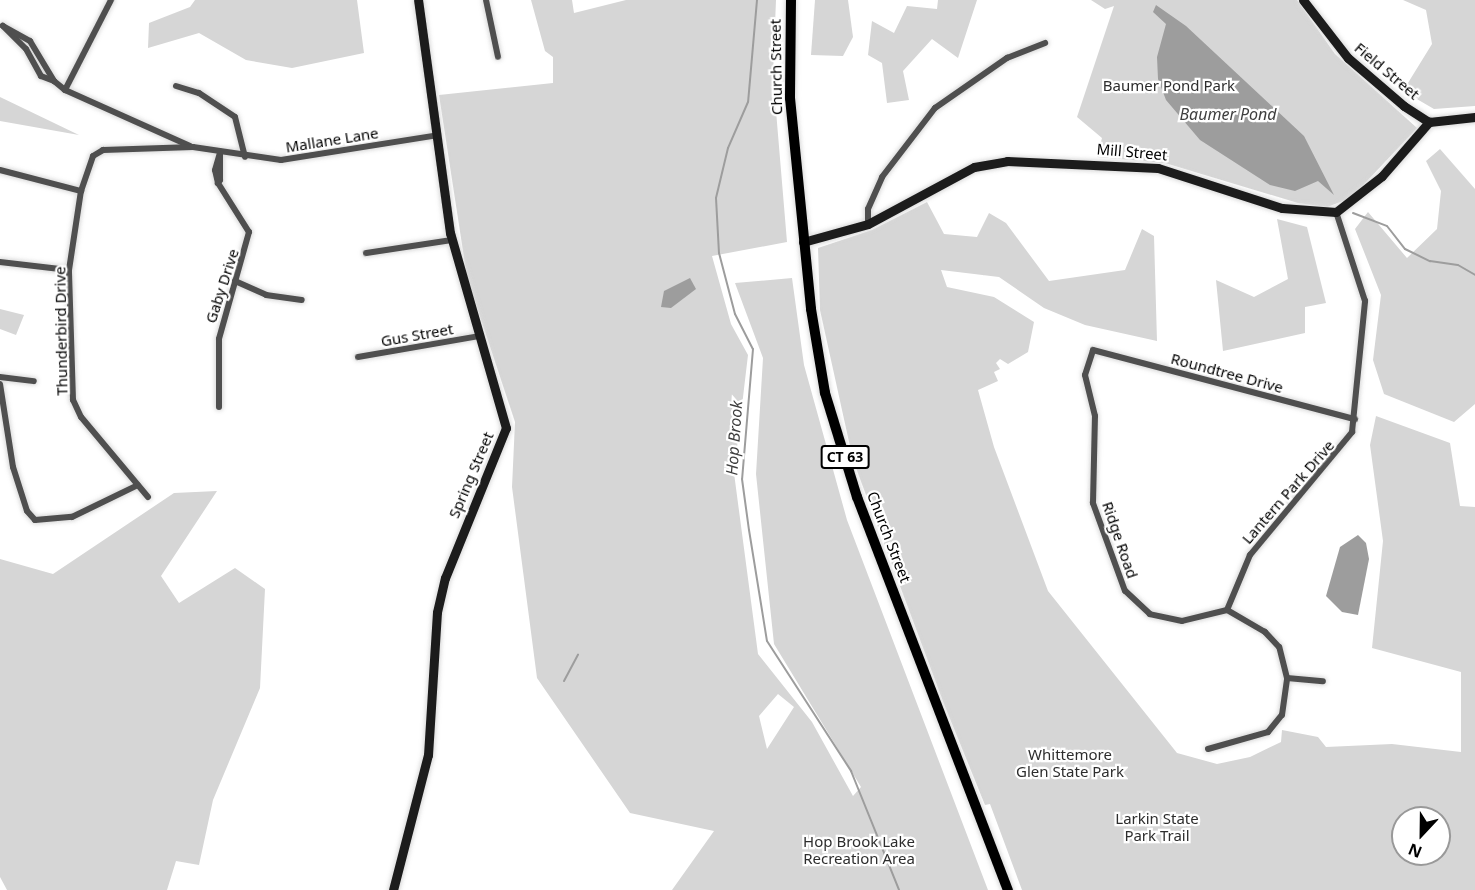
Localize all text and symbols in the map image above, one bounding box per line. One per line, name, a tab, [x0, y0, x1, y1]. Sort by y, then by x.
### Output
street label: Church Street	[766, 19, 786, 115]
street label: Field Street	[1351, 39, 1423, 103]
park label: Baumer Pond Park	[1103, 77, 1235, 95]
water label: Baumer Pond	[1179, 104, 1277, 124]
street label: Mallane Lane	[284, 124, 380, 156]
street label: Mill Street	[1096, 140, 1168, 164]
street label: Gaby Drive	[202, 247, 242, 325]
street label: Thunderbird Drive	[51, 266, 71, 396]
street label: Gus Street	[379, 320, 455, 350]
street label: Roundtree Drive	[1169, 349, 1285, 397]
water label: Hop Brook	[722, 400, 746, 476]
street label: Spring Street	[445, 429, 497, 521]
street label: Lantern Park Drive	[1238, 436, 1338, 548]
road number: CT 63	[820, 446, 870, 468]
street label: Church Street	[863, 489, 915, 585]
street label: Ridge Road	[1098, 499, 1142, 581]
park label: Whittemore Glen State Park	[1016, 745, 1124, 780]
north arrow	[1391, 806, 1451, 866]
park label: Larkin State Park Trail	[1115, 809, 1199, 844]
park label: Hop Brook Lake Recreation Area	[803, 832, 915, 867]
text: N	[1405, 838, 1425, 863]

